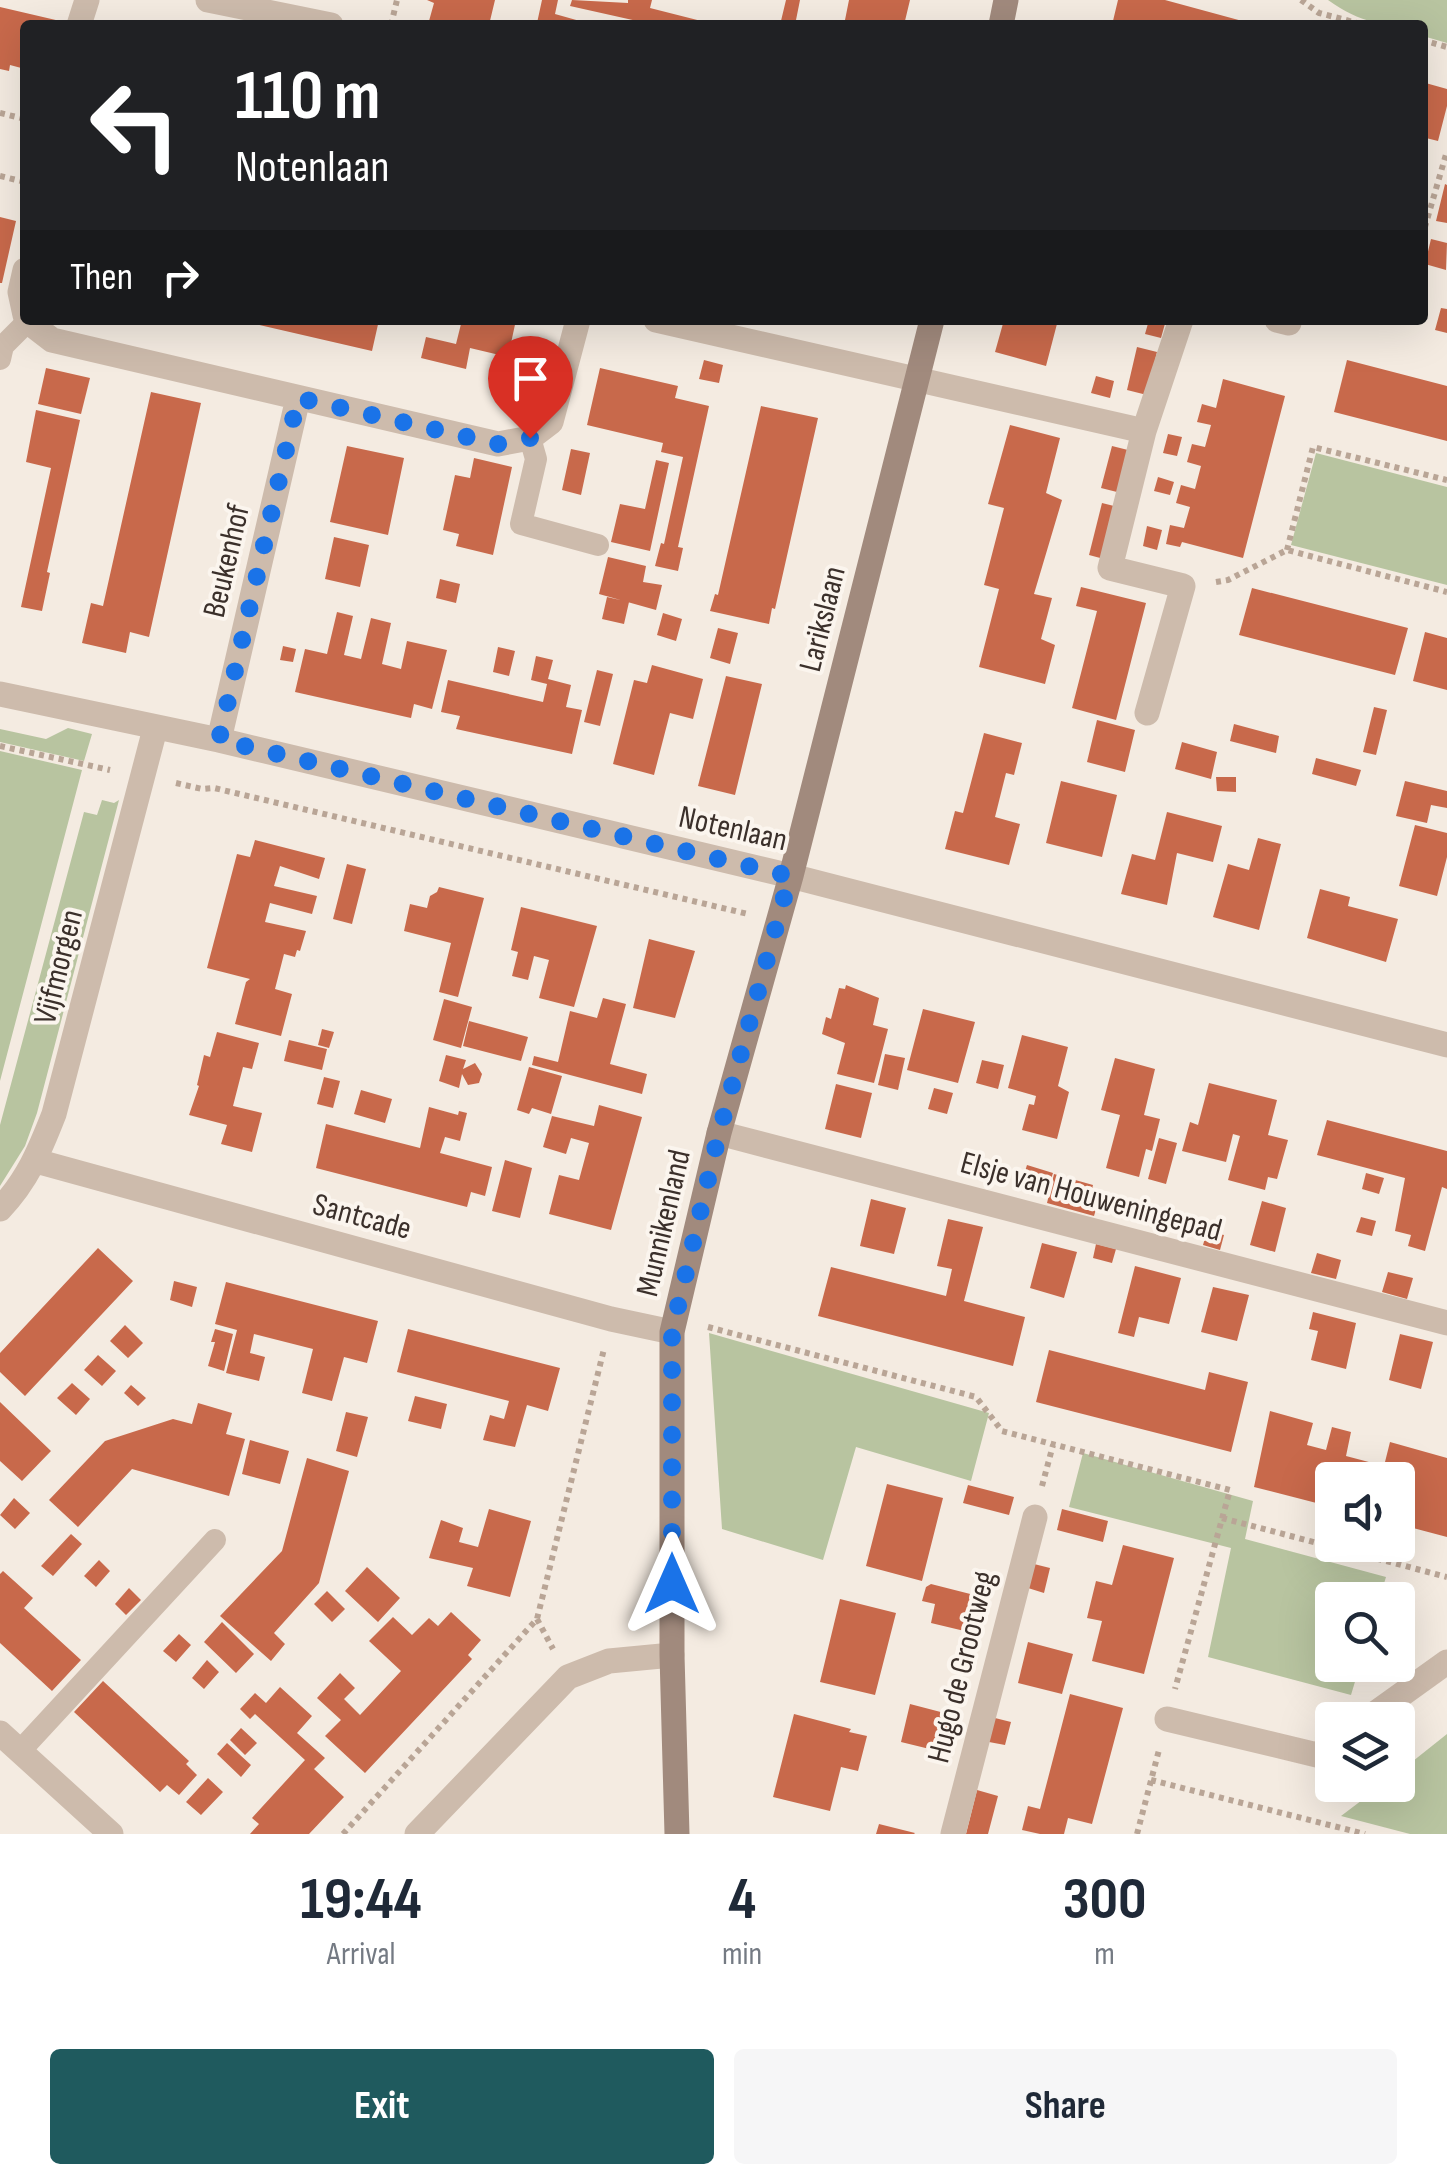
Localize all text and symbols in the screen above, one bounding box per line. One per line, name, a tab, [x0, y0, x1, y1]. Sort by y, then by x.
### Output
text: 110 m	[235, 55, 381, 139]
icon: left	[70, 60, 200, 190]
text: Notenlaan	[235, 140, 390, 195]
icon: right	[153, 250, 208, 305]
text: Then	[70, 255, 133, 300]
pin	[488, 336, 573, 439]
icon: arrive	[503, 351, 558, 406]
street label: Beukenhof	[195, 500, 259, 621]
street label: Larikslaan	[791, 562, 855, 676]
street label: Notenlaan	[675, 798, 791, 860]
street label: Vijfmorgen	[26, 906, 92, 1028]
street label: Elsje van Houweningepad	[956, 1143, 1226, 1251]
street label: Munnikenland	[628, 1146, 700, 1300]
street label: Santcade	[308, 1185, 416, 1249]
map controls	[1315, 1462, 1415, 1802]
button: sound	[1315, 1462, 1415, 1562]
position arrow	[620, 1532, 724, 1636]
street label: Hugo de Grootweg	[919, 1567, 1005, 1767]
button: search	[1315, 1582, 1415, 1682]
button: layers	[1315, 1702, 1415, 1802]
text: 19:44	[300, 1864, 422, 1936]
text: 4	[728, 1864, 756, 1936]
text: 300	[1063, 1864, 1147, 1936]
text: Arrival	[327, 1935, 395, 1974]
text: min	[722, 1935, 762, 1974]
text: m	[1094, 1935, 1115, 1974]
button: Exit	[50, 2049, 714, 2164]
button: Share	[734, 2049, 1397, 2164]

